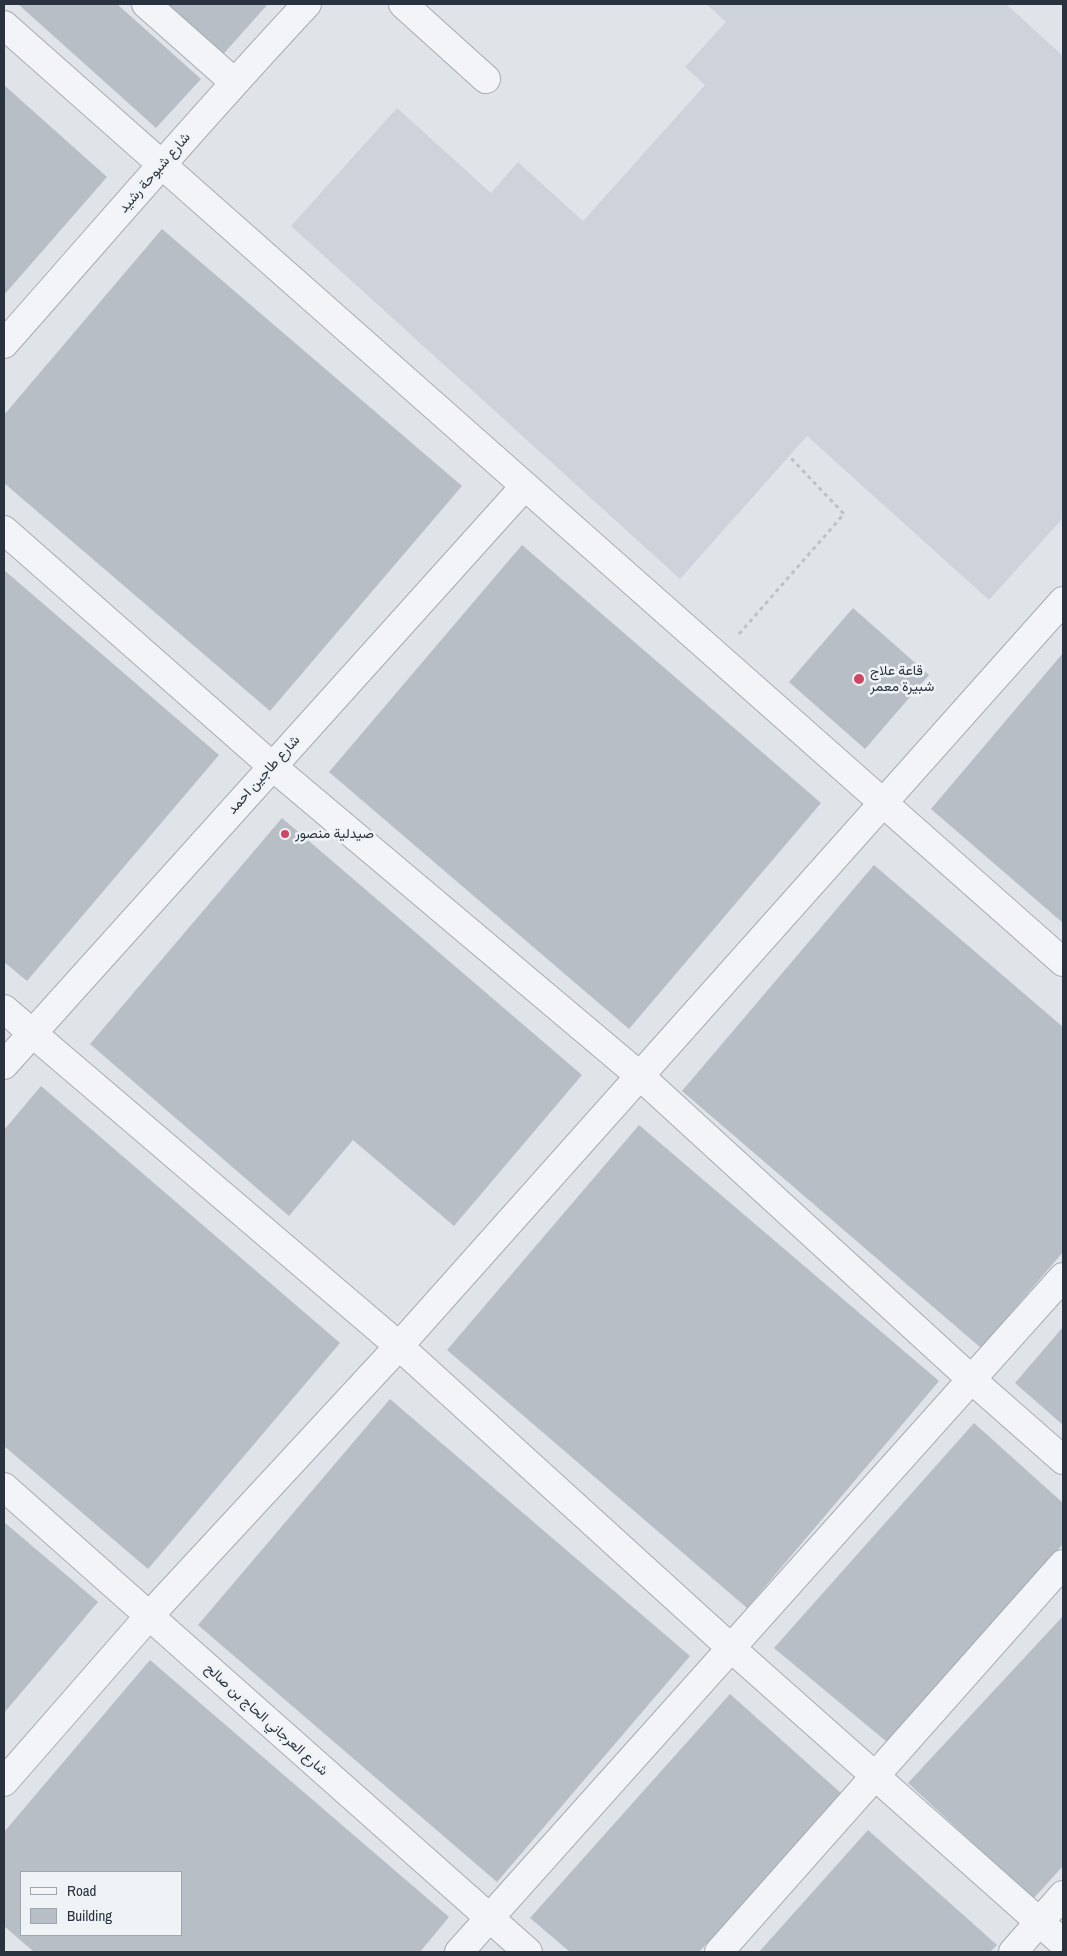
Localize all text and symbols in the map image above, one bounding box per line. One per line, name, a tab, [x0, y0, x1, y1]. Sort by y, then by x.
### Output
street label: شارع شبوحة رشيد	[116, 130, 194, 216]
place label: قاعة علاج شبيرة معمر	[870, 663, 934, 696]
marker: قاعة علاج شبيرة معمر	[852, 672, 866, 686]
street label: شارع طاجين احمد	[224, 732, 304, 818]
place label: صيدلية منصور	[295, 826, 374, 842]
marker: صيدلية منصور	[279, 828, 291, 840]
street label: شارع العرجاني الحاج بن صالح	[201, 1660, 331, 1780]
legend	[20, 1871, 182, 1936]
text: Road	[67, 1880, 96, 1901]
text: Building	[67, 1905, 112, 1926]

